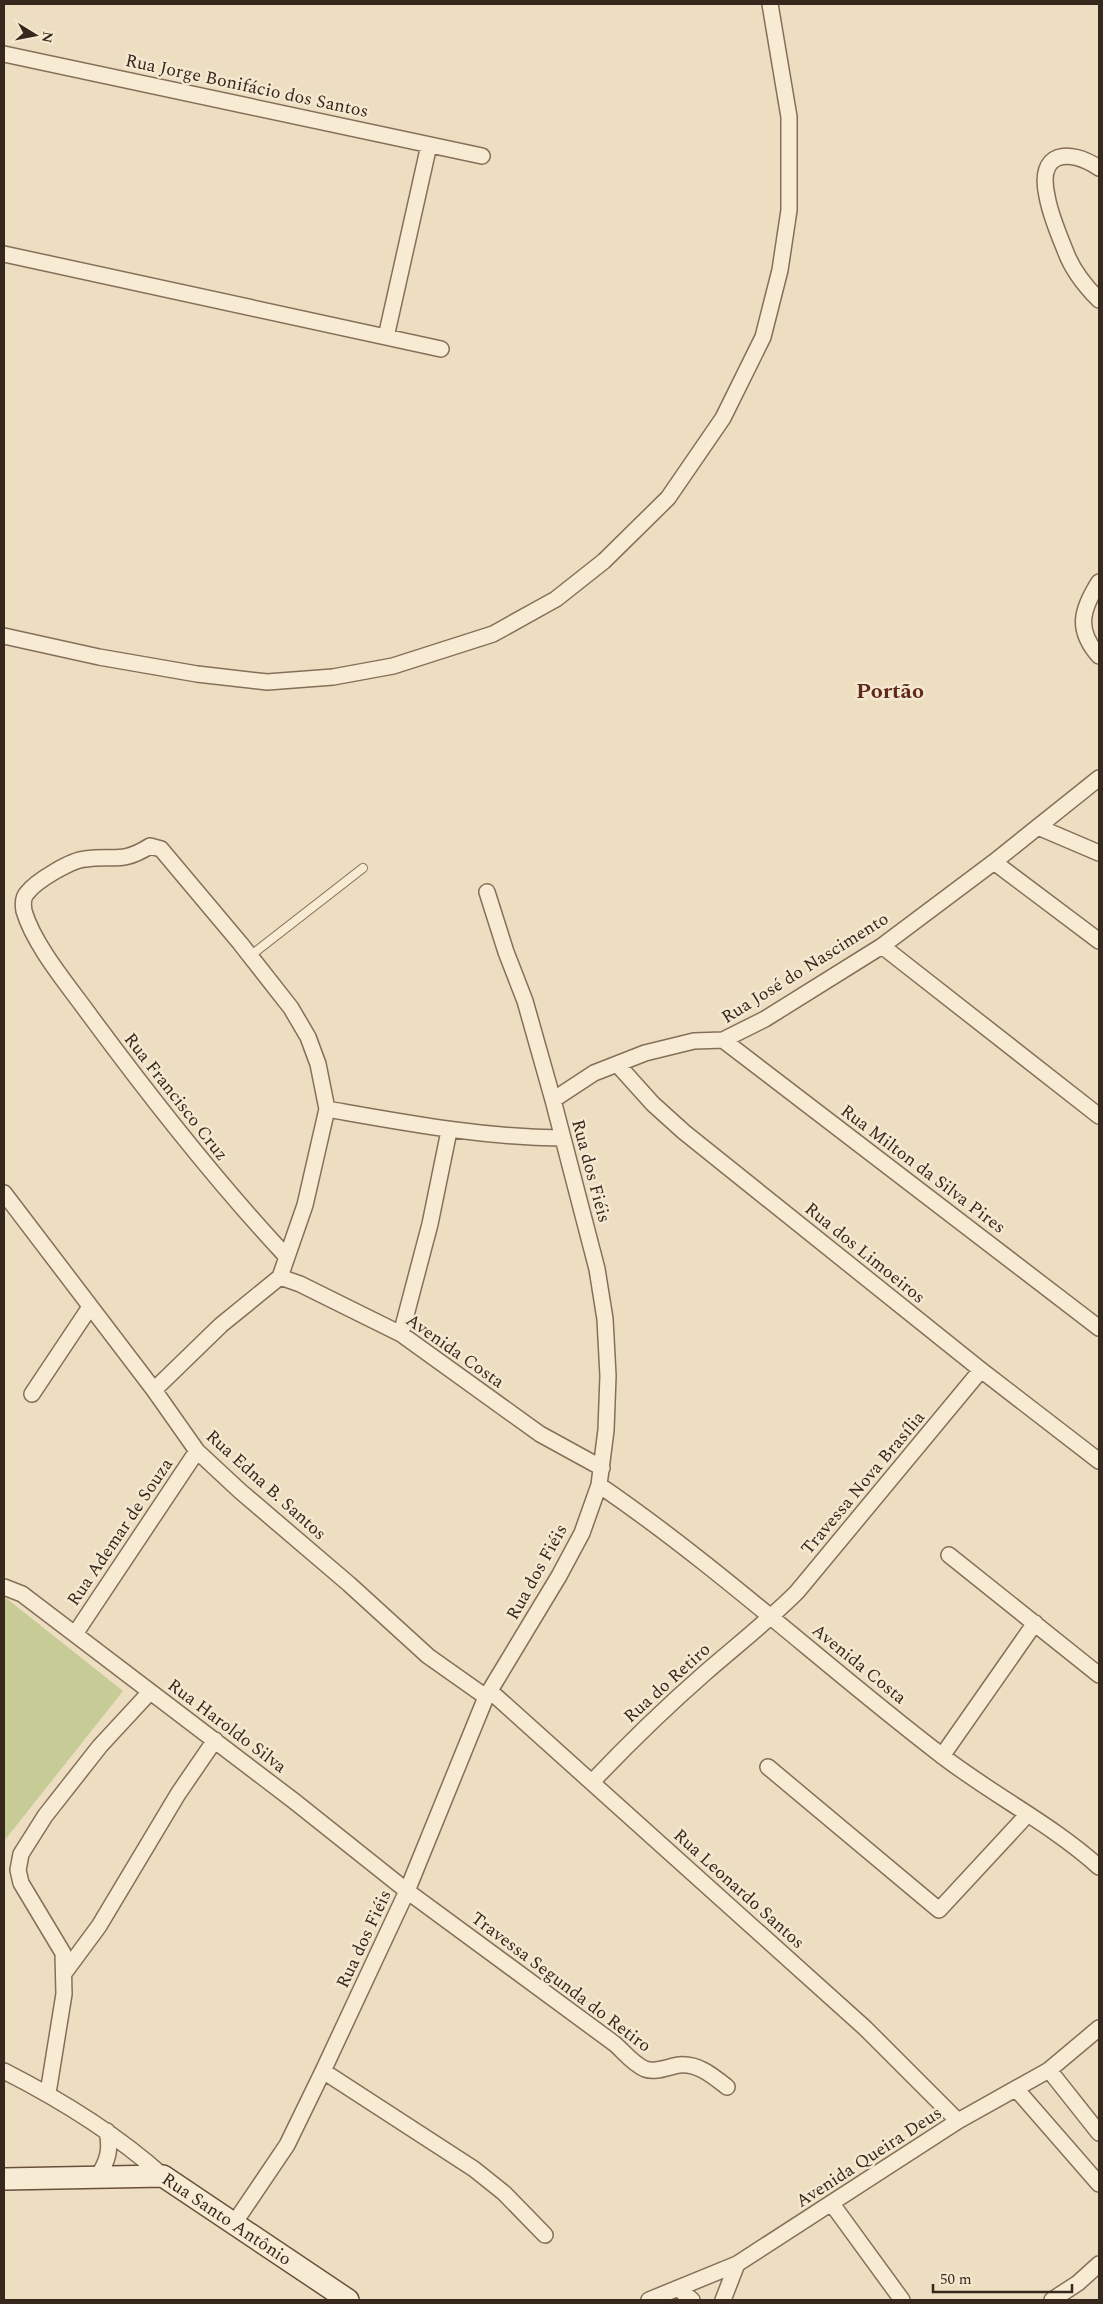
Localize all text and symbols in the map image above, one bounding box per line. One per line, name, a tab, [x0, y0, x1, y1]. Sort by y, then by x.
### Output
north arrow	[10, 10, 60, 60]
text: N	[36, 30, 59, 45]
street label: Rua Jorge Bonifácio dos Santos	[123, 47, 371, 125]
district label: Portão	[856, 675, 924, 708]
street label: Rua José do Nascimento	[716, 905, 894, 1031]
street label: Rua Francisco Cruz	[117, 1027, 235, 1167]
street label: Rua Milton da Silva Pires	[835, 1098, 1011, 1240]
street label: Rua dos Fiéis	[564, 1116, 618, 1226]
street label: Rua dos Limoeiros	[799, 1196, 931, 1310]
street label: Avenida Costa	[400, 1307, 510, 1395]
street label: Travessa Nova Brasília	[795, 1405, 932, 1561]
street label: Rua Edna B. Santos	[200, 1423, 332, 1547]
street label: Rua Ademar de Souza	[60, 1452, 180, 1611]
street label: Rua dos Fiéis	[500, 1519, 574, 1625]
street label: Avenida Costa	[806, 1617, 912, 1711]
street label: Rua do Retiro	[617, 1636, 717, 1730]
street label: Rua Haroldo Silva	[162, 1672, 292, 1780]
street label: Rua Leonardo Santos	[667, 1822, 811, 1956]
street label: Rua dos Fiéis	[329, 1885, 399, 1993]
street label: Travessa Segunda do Retiro	[465, 1905, 657, 2059]
street label: Avenida Queira Deus	[791, 2099, 947, 2215]
street label: Rua Santo Antônio	[157, 2166, 297, 2272]
scale bar	[933, 2262, 1072, 2294]
text: 50 m	[940, 2268, 972, 2291]

